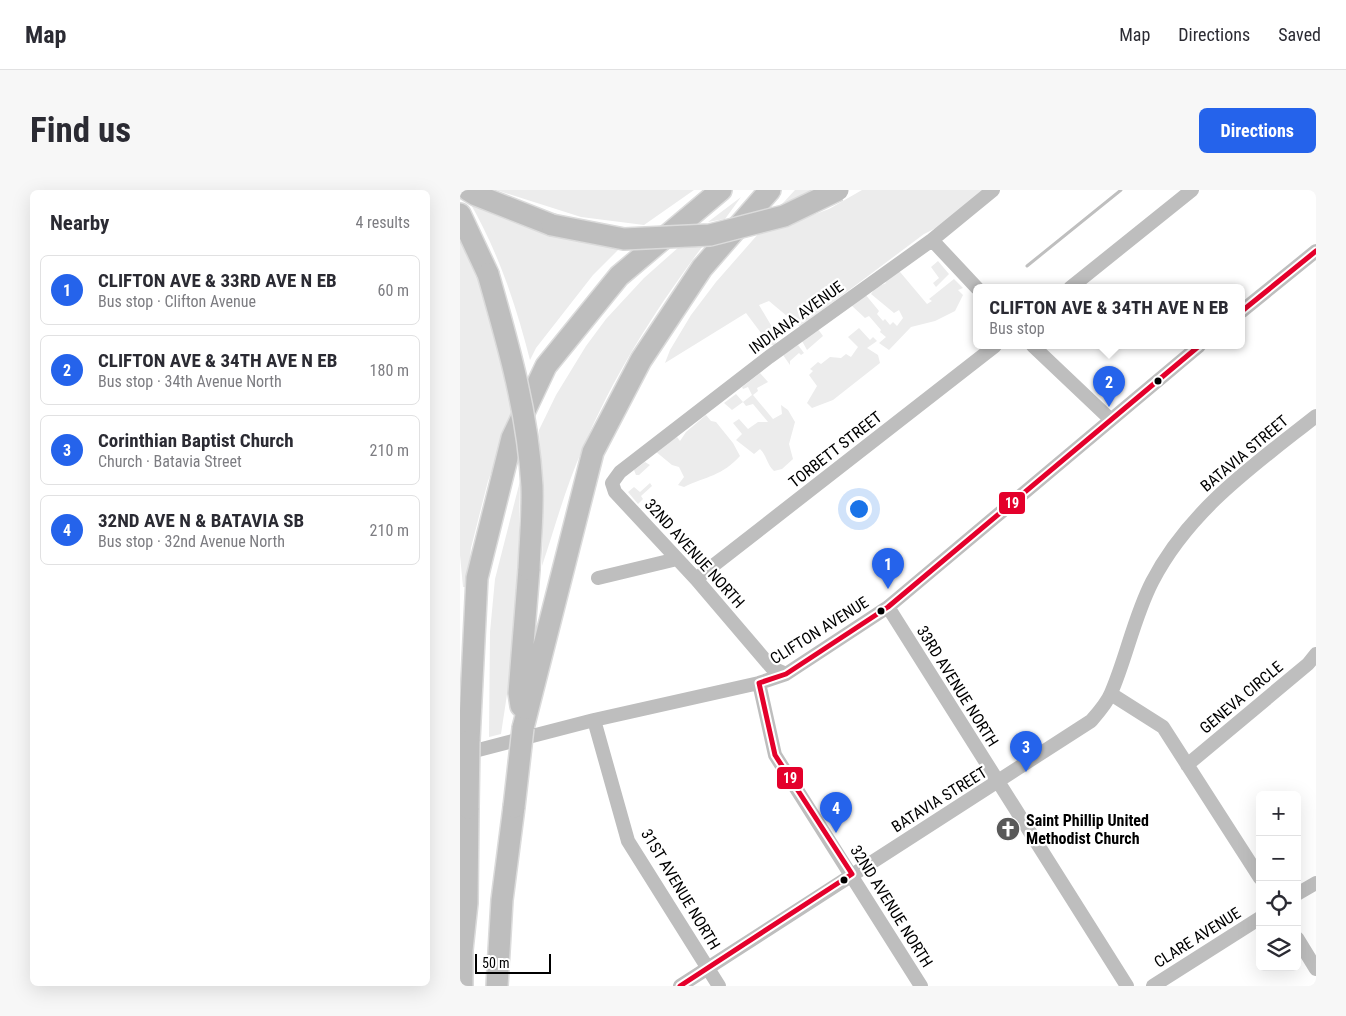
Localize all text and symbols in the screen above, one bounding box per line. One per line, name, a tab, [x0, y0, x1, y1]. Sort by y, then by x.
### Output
text: Map	[25, 21, 66, 49]
text: Map	[1119, 24, 1150, 45]
text: Directions	[1178, 24, 1250, 45]
text: Saved	[1278, 24, 1321, 45]
button: Directions	[1199, 108, 1316, 153]
text: Find us	[30, 110, 131, 151]
text: Nearby	[50, 211, 109, 235]
text: 4 results	[355, 213, 410, 232]
text: CLIFTON AVE & 33RD AVE N EB	[98, 269, 337, 292]
street label: INDIANA AVENUE	[746, 277, 847, 358]
text: 1	[63, 281, 71, 300]
text: 60 m	[377, 281, 409, 300]
popup	[973, 284, 1245, 349]
text: Bus stop · Clifton Avenue	[98, 292, 256, 311]
text: CLIFTON AVE & 34TH AVE N EB	[989, 296, 1229, 319]
text: Bus stop	[989, 319, 1045, 338]
text: CLIFTON AVE & 34TH AVE N EB	[98, 349, 337, 372]
text: 2	[63, 361, 71, 380]
text: 180 m	[370, 361, 409, 380]
pin: 2	[1093, 366, 1125, 407]
text: Bus stop · 34th Avenue North	[98, 372, 282, 391]
unlabelled marker	[1153, 376, 1163, 386]
street label: TORBETT STREET	[785, 407, 886, 492]
street label: BATAVIA STREET	[1197, 411, 1292, 496]
text: Corinthian Baptist Church	[98, 429, 294, 452]
text: 3	[63, 441, 71, 460]
text: 210 m	[370, 441, 409, 460]
text: Church · Batavia Street	[98, 452, 242, 471]
line badge: 19	[998, 491, 1026, 515]
street label: 32ND AVENUE NORTH	[641, 495, 749, 612]
text: 19	[1005, 495, 1019, 511]
your location	[846, 496, 872, 522]
text: 32ND AVE N & BATAVIA SB	[98, 509, 304, 532]
text: 4	[63, 521, 71, 540]
text: 210 m	[370, 521, 409, 540]
text: Bus stop · 32nd Avenue North	[98, 532, 285, 551]
pin: 1	[872, 548, 904, 589]
street label: CLIFTON AVENUE	[767, 593, 872, 668]
unlabelled marker	[876, 606, 886, 616]
street label: 33RD AVENUE NORTH	[913, 622, 1002, 750]
street label: GENEVA CIRCLE	[1196, 657, 1287, 738]
pin: 3	[1010, 731, 1042, 772]
street label: BATAVIA STREET	[888, 763, 990, 836]
line badge: 19	[776, 766, 804, 790]
text: 19	[783, 770, 797, 786]
map controls	[1256, 791, 1301, 971]
button: +	[1256, 791, 1301, 836]
pin: 4	[820, 792, 852, 833]
place label: Saint Phillip United Methodist Church	[1026, 811, 1149, 848]
church icon: Saint Phillip United Methodist Church	[995, 816, 1021, 842]
street label: 31ST AVENUE NORTH	[637, 825, 724, 953]
button: −	[1256, 836, 1301, 881]
street label: 32ND AVENUE NORTH	[846, 842, 937, 971]
unlabelled marker	[839, 875, 849, 885]
button: locate	[1256, 881, 1301, 926]
street label: CLARE AVENUE	[1150, 903, 1244, 972]
button: layers	[1256, 926, 1301, 971]
scale bar	[475, 951, 551, 974]
text: 50 m	[482, 955, 510, 971]

